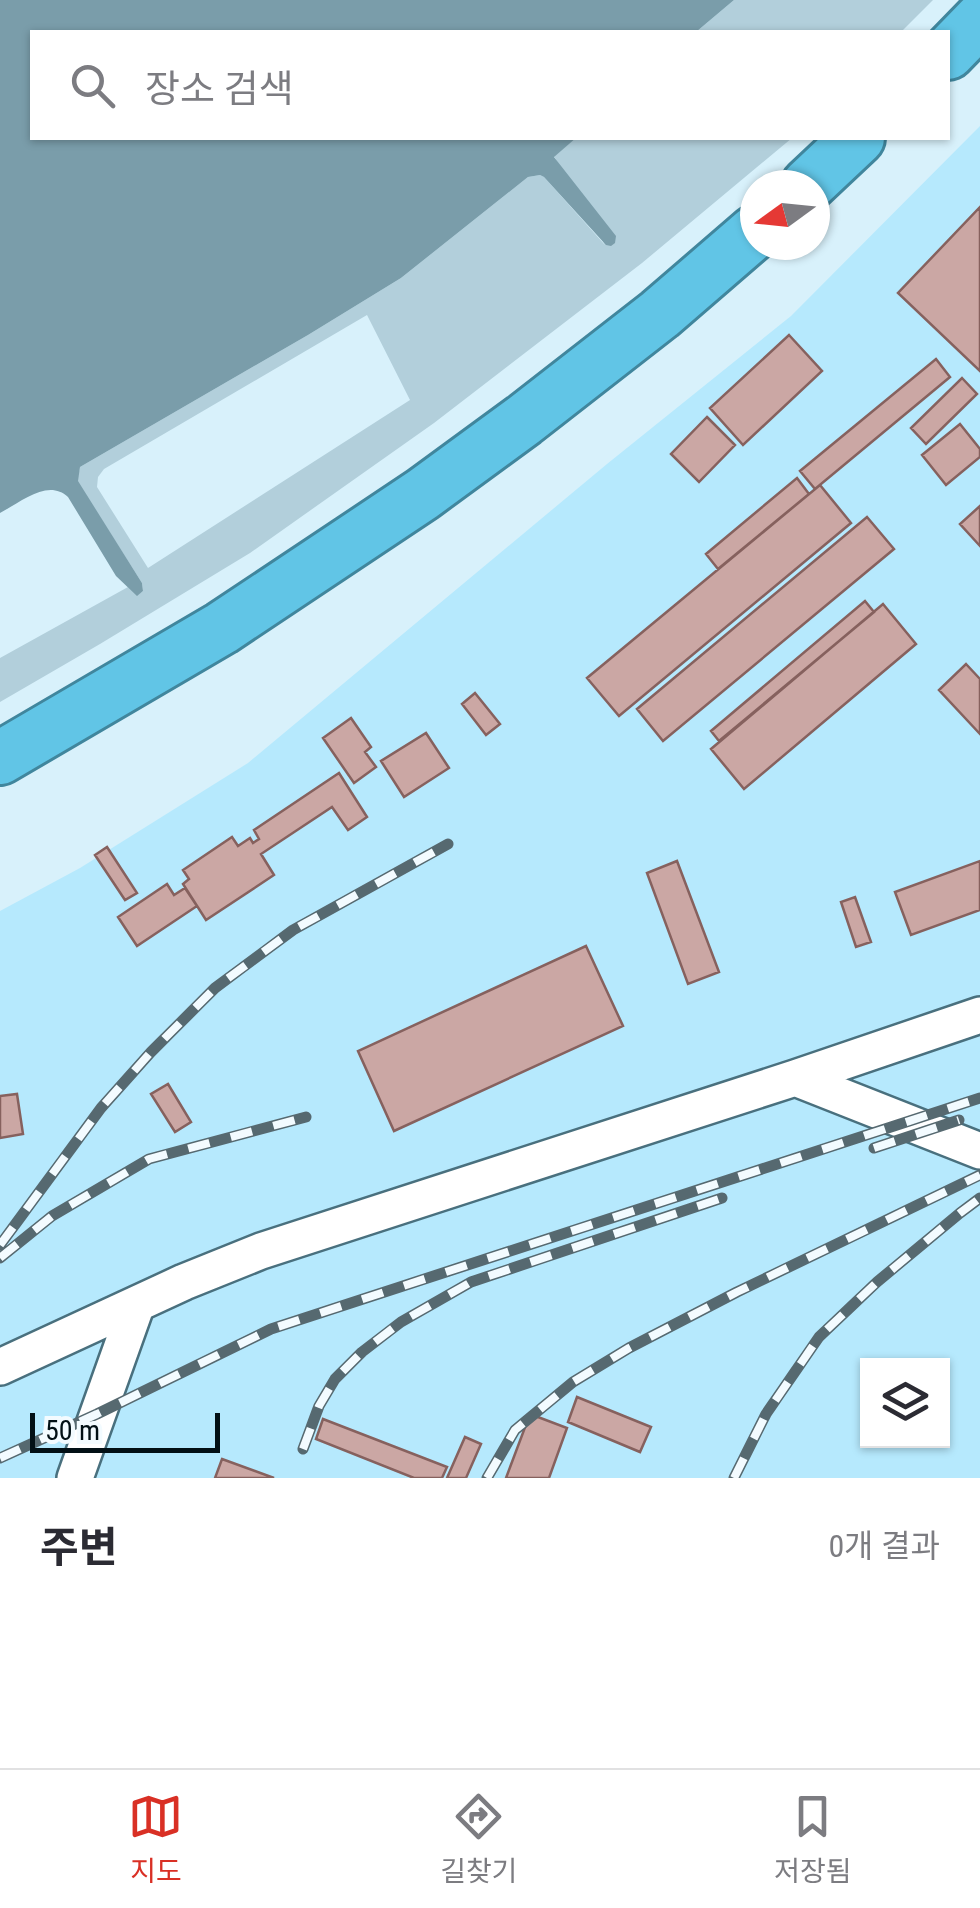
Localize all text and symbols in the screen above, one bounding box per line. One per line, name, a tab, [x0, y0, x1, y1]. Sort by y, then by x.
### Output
search box	[30, 30, 950, 140]
icon: search	[65, 58, 120, 113]
text: 장소 검색	[145, 67, 294, 111]
north arrow	[740, 170, 830, 260]
map controls	[860, 1358, 950, 1448]
button: layers	[860, 1358, 950, 1448]
scale bar	[30, 1408, 220, 1452]
text: 50 m	[45, 1414, 100, 1447]
text: 주변	[40, 1523, 117, 1572]
text: 0개 결과	[829, 1527, 940, 1565]
tab: 지도	[128, 1789, 183, 1889]
tab: 길찾기	[440, 1789, 518, 1889]
tab: 저장됨	[774, 1789, 852, 1889]

